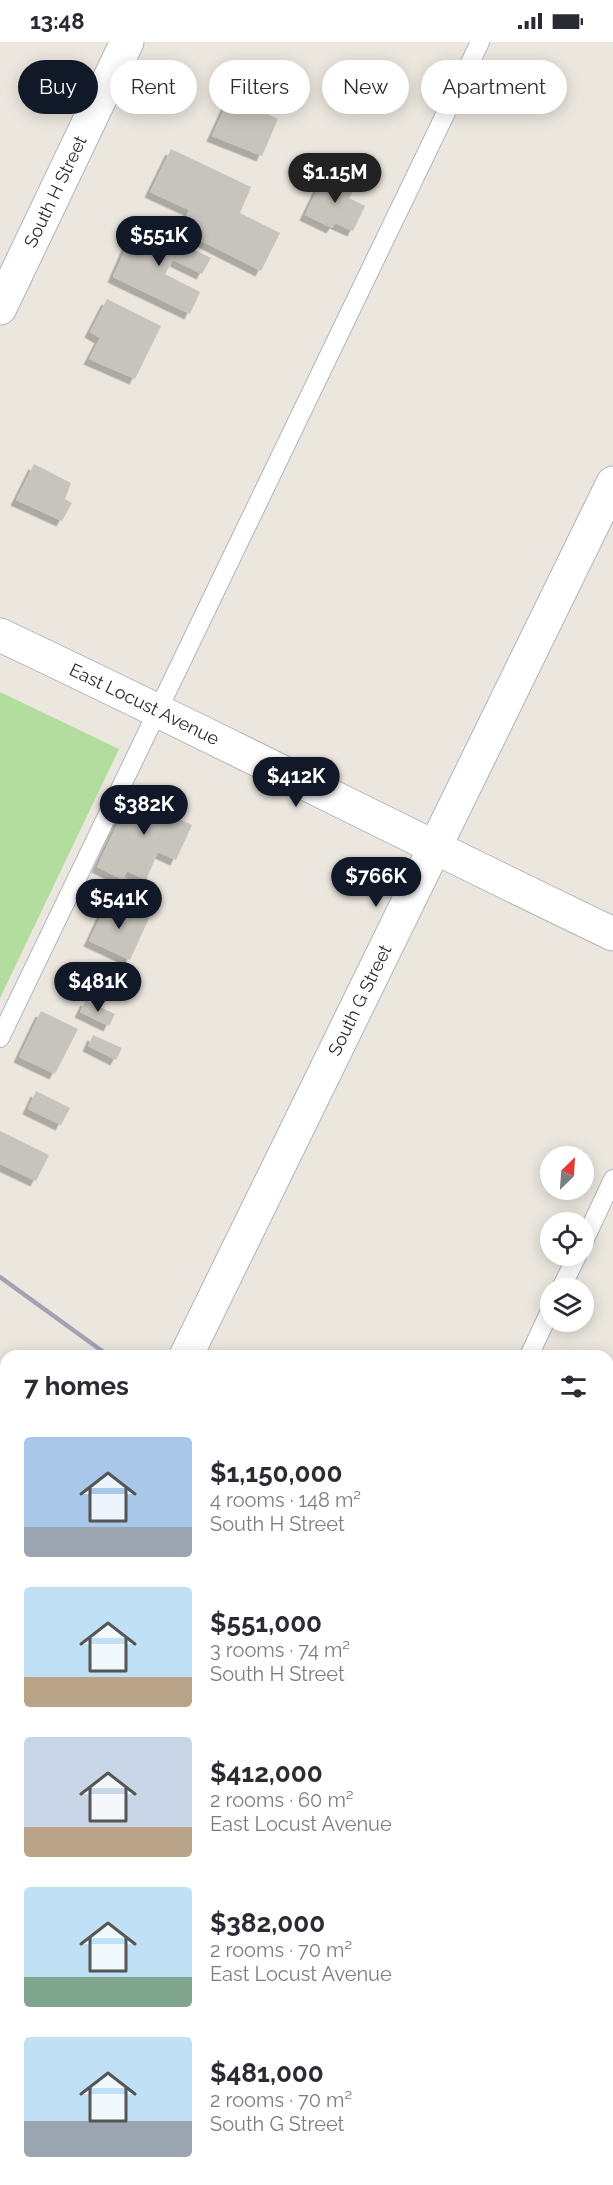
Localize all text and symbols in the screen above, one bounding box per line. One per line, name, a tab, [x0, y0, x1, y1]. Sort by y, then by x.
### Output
text: 13:48	[30, 8, 84, 34]
chip: Buy	[18, 60, 98, 114]
chip: Rent	[110, 60, 197, 114]
chip: Filters	[209, 60, 310, 114]
chip: New	[322, 60, 409, 114]
chip: Apartment	[421, 60, 567, 114]
street label: South H Street	[20, 132, 91, 251]
pin: $1.15M	[286, 153, 384, 204]
text: $1.15M	[302, 160, 368, 184]
pin: $551K	[117, 216, 201, 267]
text: $551K	[130, 223, 188, 247]
street label: East Locust Avenue	[66, 659, 223, 749]
pin: $412K	[254, 757, 338, 808]
text: $412K	[267, 764, 325, 788]
pin: $382K	[102, 785, 186, 836]
text: $382K	[114, 792, 174, 816]
pin: $766K	[334, 857, 418, 908]
text: $766K	[345, 864, 407, 888]
pin: $541K	[77, 879, 161, 930]
text: $541K	[90, 886, 148, 910]
street label: South G Street	[324, 941, 396, 1059]
pin: $481K	[56, 962, 140, 1013]
text: $481K	[68, 969, 128, 993]
north arrow	[540, 1146, 594, 1200]
map controls	[540, 1146, 594, 1332]
button: locate	[540, 1212, 594, 1266]
button: layers	[540, 1278, 594, 1332]
icon: filters	[557, 1370, 590, 1403]
text: 7 homes	[24, 1371, 129, 1401]
text: $1,150,000	[210, 1458, 343, 1488]
icon: home	[72, 1461, 144, 1533]
text: 4 rooms · 148 m²	[210, 1488, 361, 1512]
text: South H Street	[210, 1512, 345, 1536]
text: $551,000	[210, 1608, 322, 1638]
icon: home	[72, 1611, 144, 1683]
text: 3 rooms · 74 m²	[210, 1638, 350, 1662]
text: South H Street	[210, 1662, 345, 1686]
text: $412,000	[210, 1758, 323, 1788]
icon: home	[72, 1761, 144, 1833]
text: 2 rooms · 60 m²	[210, 1788, 354, 1812]
text: East Locust Avenue	[210, 1812, 392, 1836]
text: $382,000	[210, 1908, 325, 1938]
icon: home	[72, 1911, 144, 1983]
text: 2 rooms · 70 m²	[210, 1938, 352, 1962]
text: East Locust Avenue	[210, 1962, 392, 1986]
text: $481,000	[210, 2058, 324, 2088]
icon: home	[72, 2061, 144, 2133]
text: 2 rooms · 70 m²	[210, 2088, 352, 2112]
text: South G Street	[210, 2112, 344, 2136]

